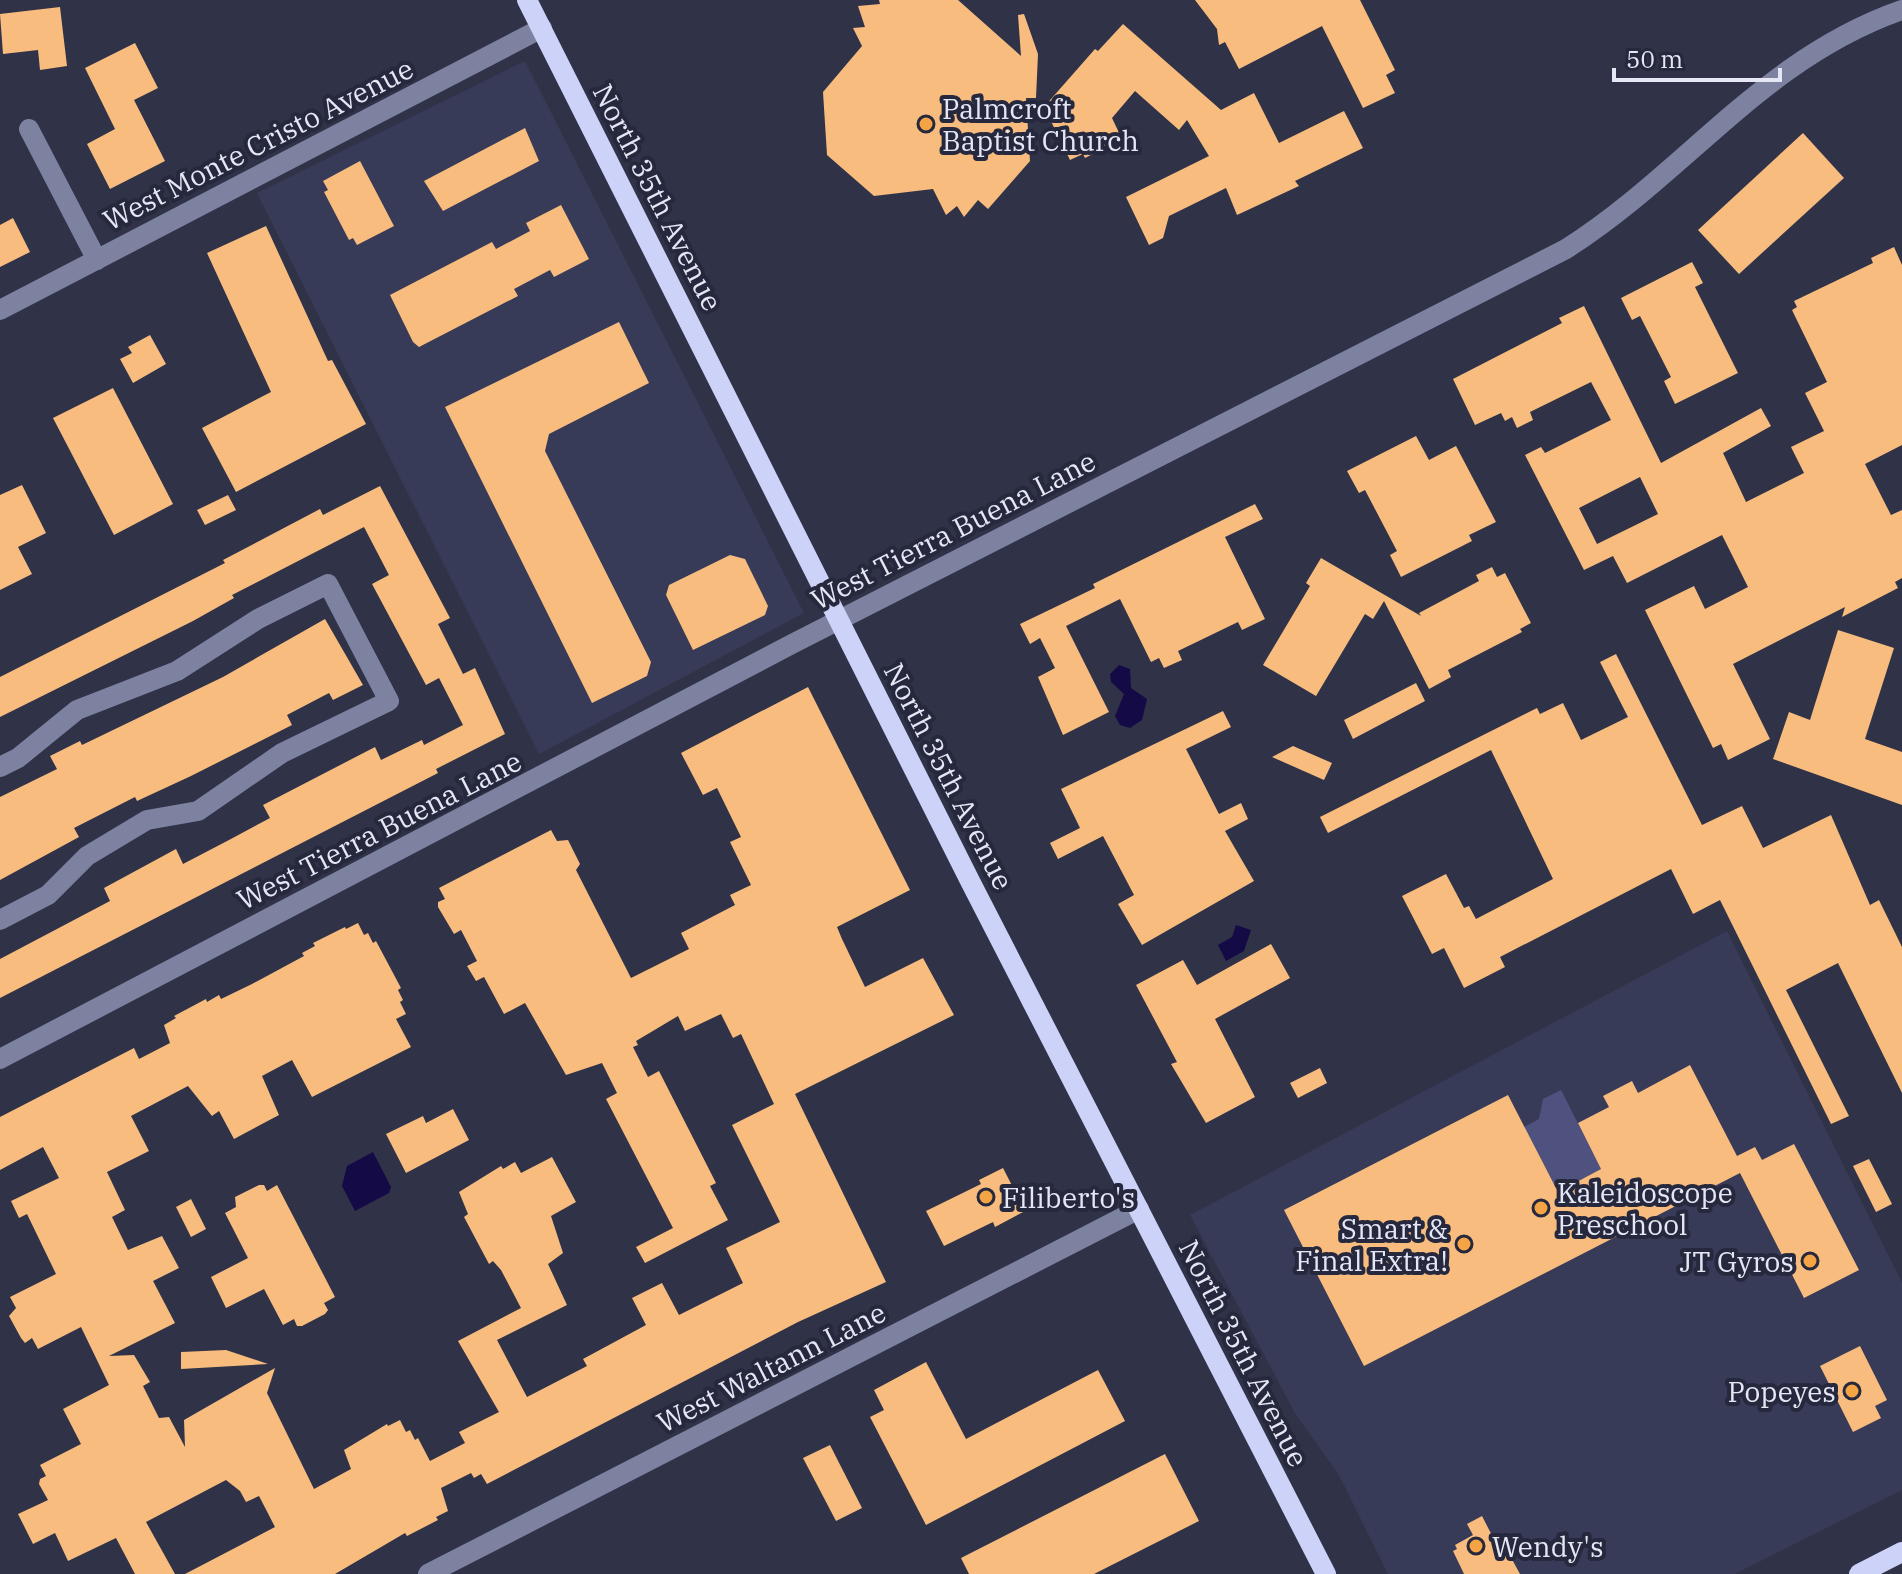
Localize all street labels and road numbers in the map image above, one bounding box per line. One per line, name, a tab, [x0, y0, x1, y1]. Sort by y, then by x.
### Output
street label: West Monte Cristo Avenue	[97, 50, 419, 238]
street label: North 35th Avenue	[585, 77, 731, 317]
street label: West Tierra Buena Lane	[804, 442, 1102, 618]
street label: North 35th Avenue	[876, 656, 1022, 896]
street label: West Tierra Buena Lane	[230, 742, 528, 918]
street label: North 35th Avenue	[1171, 1233, 1317, 1473]
street label: West Waltann Lane	[650, 1293, 892, 1441]

